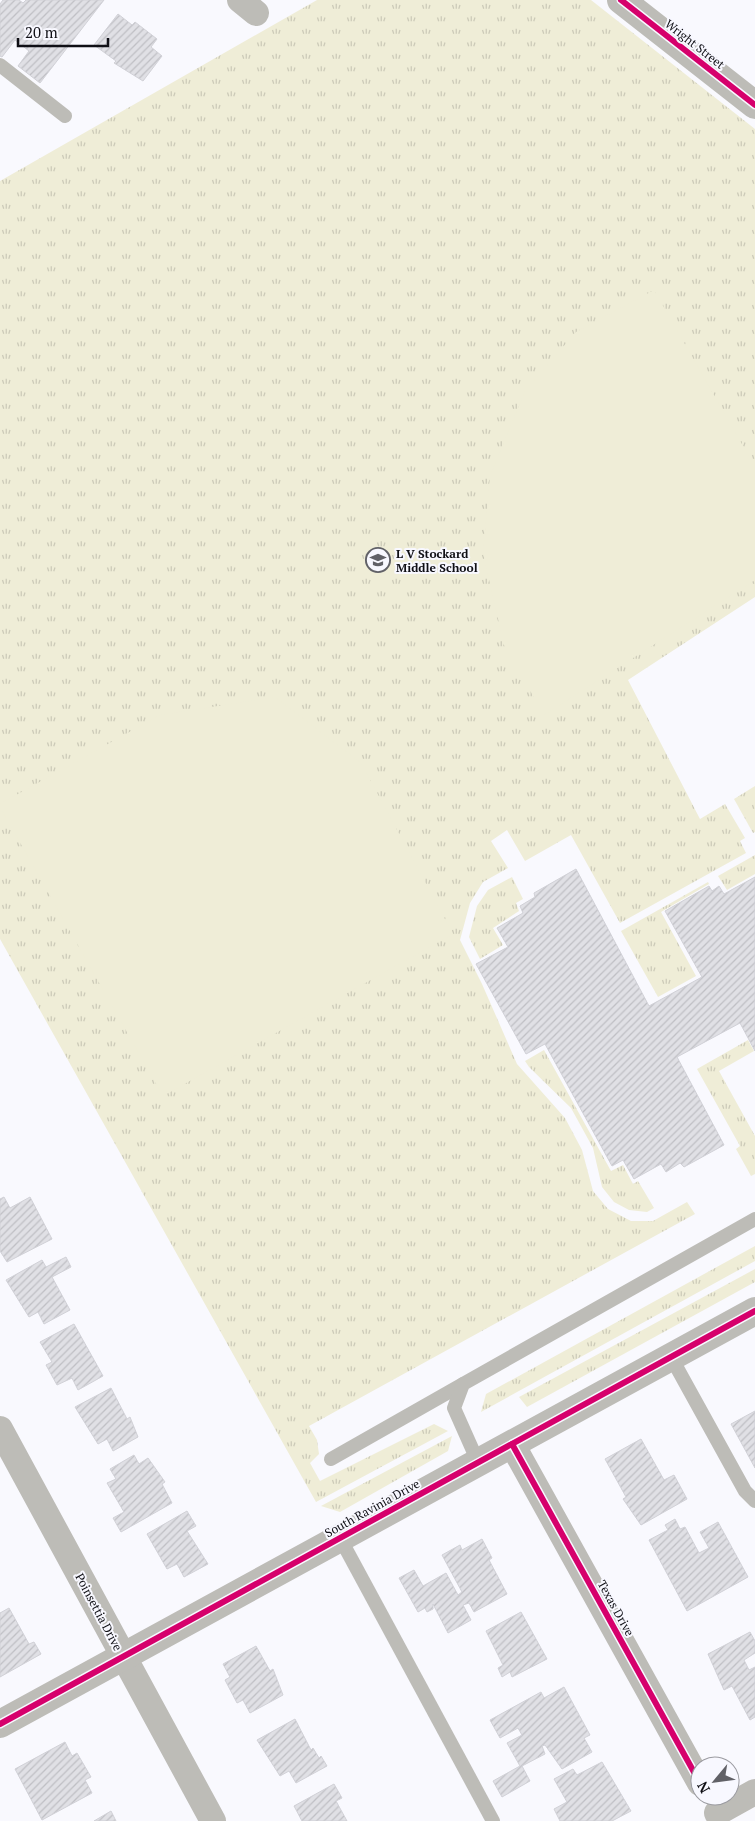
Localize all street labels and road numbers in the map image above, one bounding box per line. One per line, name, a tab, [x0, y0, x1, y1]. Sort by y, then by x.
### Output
street label: Wright Street	[662, 16, 728, 72]
street label: South Ravinia Drive	[322, 1476, 422, 1540]
street label: Poinsettia Drive	[72, 1571, 126, 1653]
street label: Texas Drive	[595, 1577, 637, 1639]

